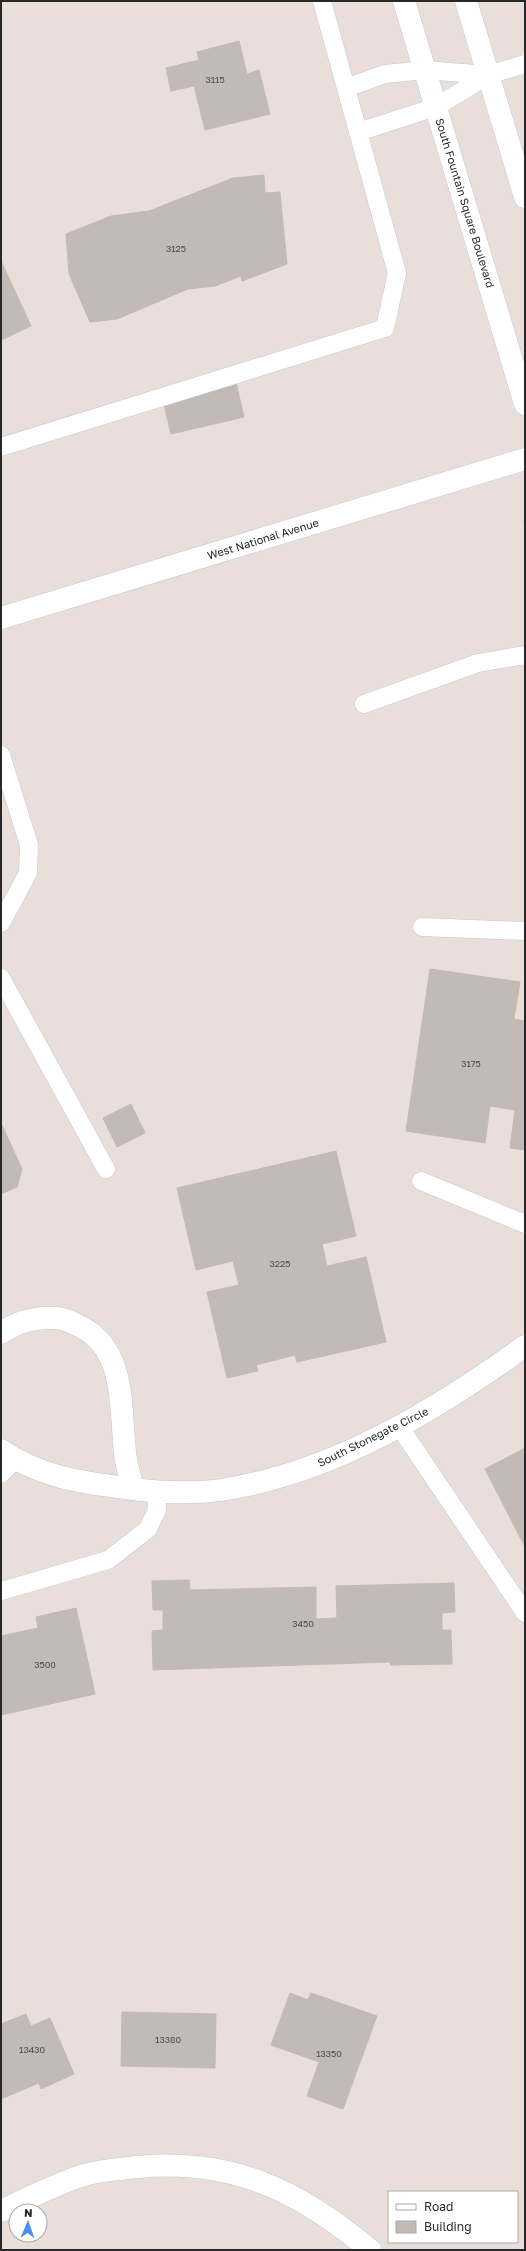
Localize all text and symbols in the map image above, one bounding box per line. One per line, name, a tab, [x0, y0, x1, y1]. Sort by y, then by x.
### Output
house number: 3115	[205, 74, 225, 85]
street label: South Fountain Square Boulevard	[433, 116, 498, 289]
house number: 3125	[166, 243, 186, 254]
street label: West National Avenue	[205, 515, 320, 562]
house number: 3175	[461, 1058, 481, 1069]
house number: 3225	[270, 1258, 290, 1269]
street label: South Stonegate Circle	[315, 1404, 430, 1469]
house number: 3450	[292, 1618, 314, 1629]
house number: 3500	[34, 1659, 56, 1670]
house number: 13380	[155, 2034, 181, 2045]
house number: 13430	[19, 2044, 45, 2055]
house number: 13350	[316, 2048, 342, 2059]
legend	[388, 2191, 518, 2243]
text: Road	[424, 2199, 453, 2214]
north arrow	[8, 2203, 48, 2243]
text: N	[24, 2206, 33, 2219]
text: Building	[424, 2219, 472, 2234]

